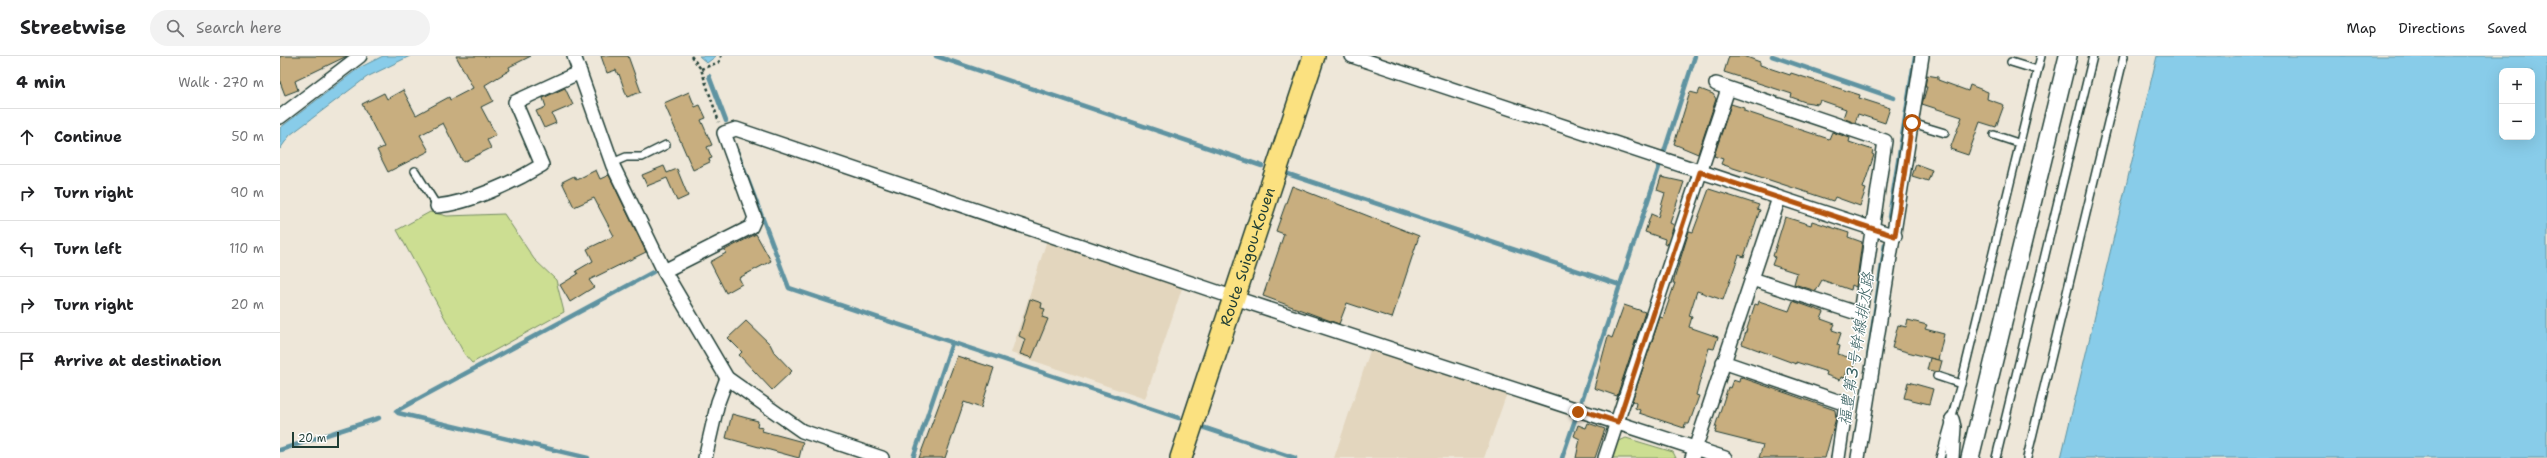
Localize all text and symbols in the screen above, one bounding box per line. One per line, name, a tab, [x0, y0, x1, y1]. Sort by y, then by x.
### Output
search box	[150, 10, 430, 46]
text: Streetwise	[20, 15, 126, 40]
icon: search	[164, 17, 186, 39]
text: Search here	[196, 18, 282, 38]
text: Map	[2347, 19, 2377, 37]
text: Directions	[2399, 19, 2465, 37]
text: Saved	[2487, 19, 2527, 37]
map controls	[2499, 68, 2535, 140]
button: +	[2499, 68, 2535, 104]
text: 4 min	[16, 71, 66, 93]
text: Walk · 270 m	[178, 74, 264, 91]
button: −	[2499, 104, 2535, 140]
route start	[1903, 114, 1921, 132]
icon: ahead	[16, 126, 38, 148]
text: Continue	[54, 127, 122, 147]
text: 50 m	[231, 128, 264, 145]
icon: right	[16, 182, 38, 204]
text: Turn right	[54, 183, 134, 203]
text: 90 m	[230, 184, 264, 201]
street label: Route Suigou-Kouen	[1215, 185, 1280, 329]
icon: left	[16, 238, 38, 260]
text: Turn left	[54, 239, 122, 259]
text: 110 m	[229, 240, 264, 257]
water label: 福豊第3号幹線排水路	[1833, 270, 1879, 427]
icon: right	[16, 294, 38, 316]
text: Turn right	[54, 295, 134, 315]
text: 20 m	[231, 296, 264, 313]
icon: arrive	[16, 350, 38, 372]
text: Arrive at destination	[54, 351, 222, 371]
route end	[1569, 403, 1587, 421]
scale bar	[292, 430, 339, 449]
text: 20 m	[298, 431, 326, 446]

